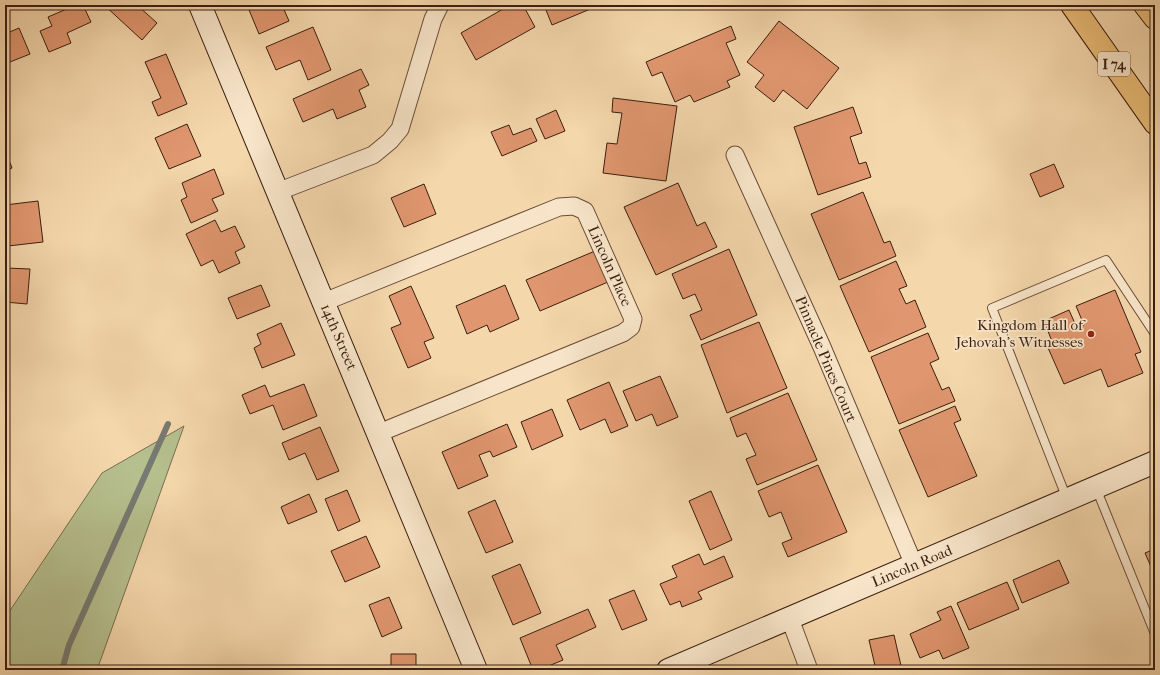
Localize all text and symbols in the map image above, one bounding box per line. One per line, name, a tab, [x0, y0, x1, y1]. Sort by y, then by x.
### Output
road number: I 74	[1098, 52, 1130, 76]
street label: Lincoln Place	[584, 223, 636, 310]
street label: Pinnacle Pines Court	[791, 293, 861, 425]
street label: 14th Street	[317, 301, 361, 374]
place label: Kingdom Hall of Jehovah's Witnesses	[955, 316, 1086, 351]
marker: Kingdom Hall of Jehovah's Witnesses	[1086, 329, 1096, 339]
street label: Lincoln Road	[869, 541, 956, 591]

